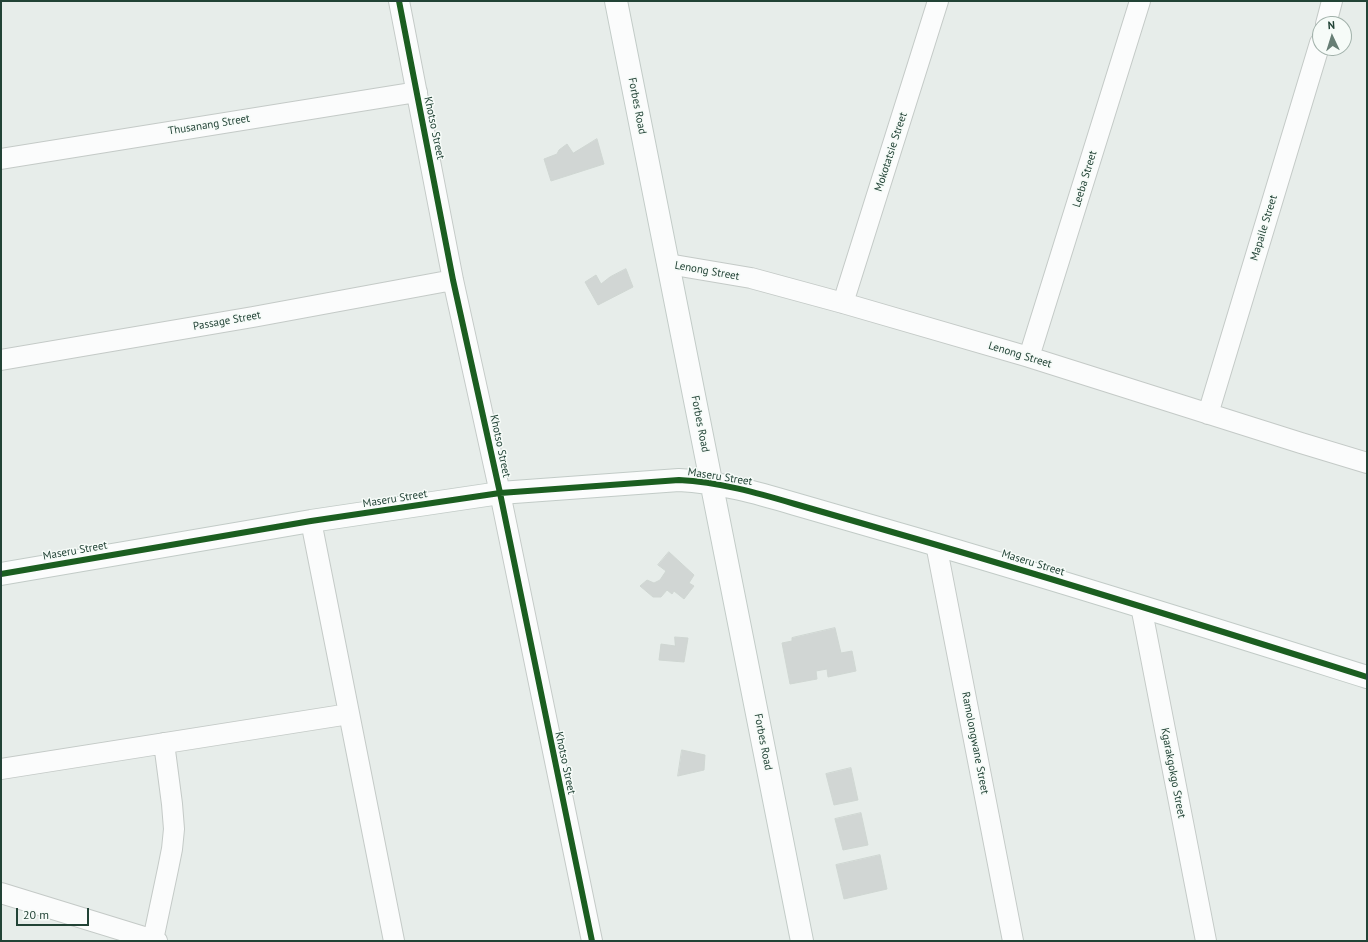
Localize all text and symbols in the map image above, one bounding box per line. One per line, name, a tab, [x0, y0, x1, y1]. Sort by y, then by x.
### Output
north arrow	[1312, 16, 1352, 56]
text: N	[1327, 18, 1335, 32]
street label: Forbes Road	[625, 76, 649, 136]
street label: Khotso Street	[421, 95, 447, 161]
street label: Mokotatsie Street	[872, 111, 910, 193]
street label: Thusanang Street	[167, 112, 251, 138]
street label: Leeba Street	[1070, 149, 1100, 209]
street label: Mapaile Street	[1248, 193, 1280, 263]
street label: Lenong Street	[674, 259, 740, 283]
street label: Passage Street	[192, 309, 262, 333]
street label: Lenong Street	[987, 339, 1053, 371]
street label: Forbes Road	[688, 394, 712, 454]
street label: Khotso Street	[487, 413, 513, 479]
street label: Maseru Street	[687, 465, 753, 489]
street label: Maseru Street	[362, 487, 428, 511]
street label: Maseru Street	[42, 539, 108, 563]
street label: Maseru Street	[1000, 547, 1066, 579]
street label: Ramolongwane Street	[959, 691, 991, 795]
street label: Forbes Road	[751, 712, 775, 772]
street label: Kgarakgokgo Street	[1158, 727, 1188, 819]
street label: Khotso Street	[552, 730, 578, 796]
scale bar	[18, 900, 91, 926]
text: 20 m	[23, 907, 49, 922]

